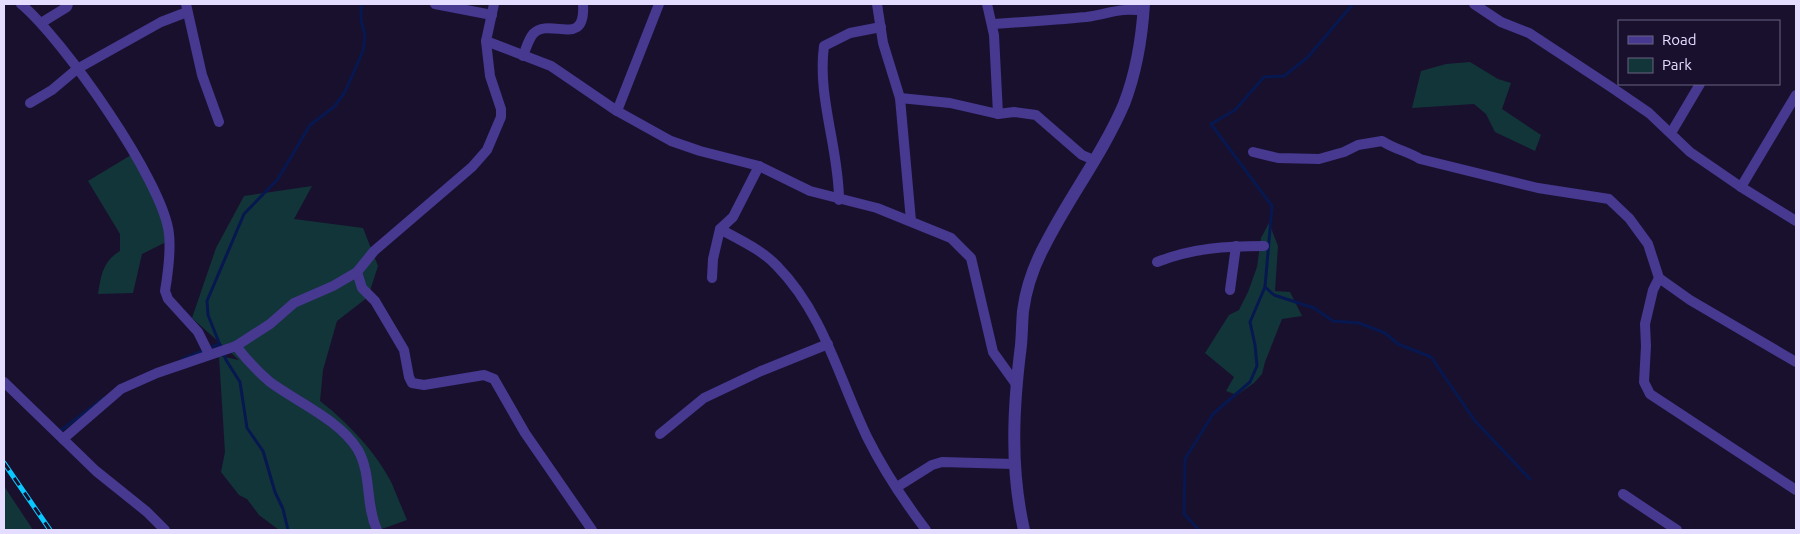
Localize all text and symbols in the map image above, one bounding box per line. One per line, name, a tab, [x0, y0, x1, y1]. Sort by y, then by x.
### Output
legend	[1618, 20, 1780, 85]
text: Road	[1662, 31, 1697, 48]
text: Park	[1662, 56, 1692, 73]

